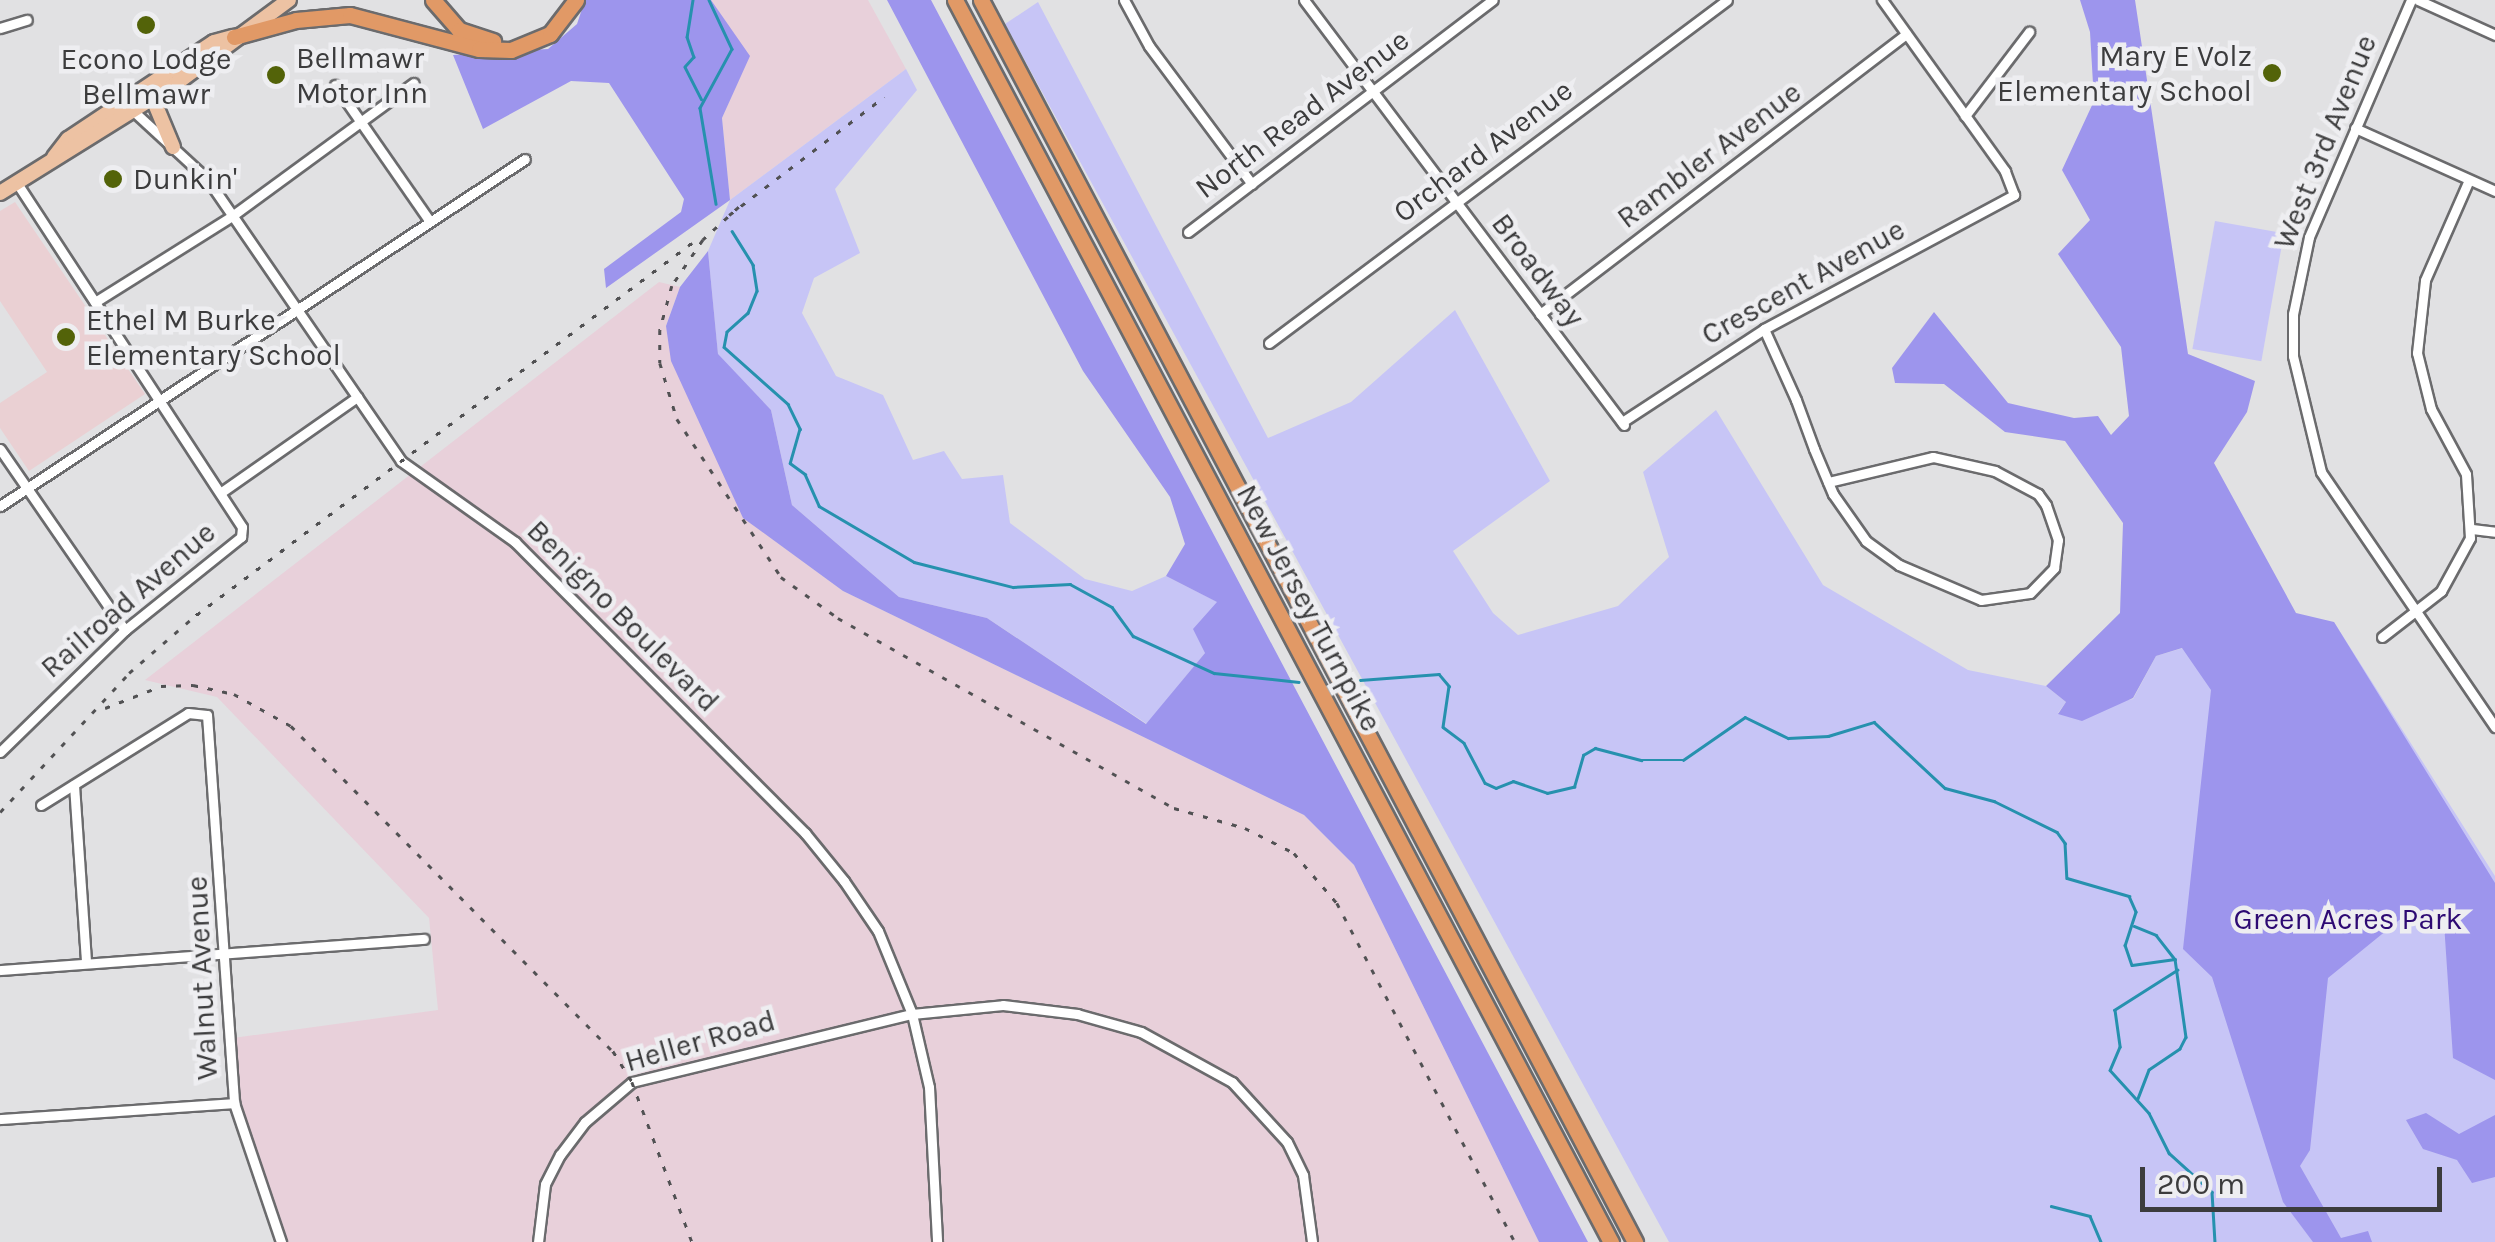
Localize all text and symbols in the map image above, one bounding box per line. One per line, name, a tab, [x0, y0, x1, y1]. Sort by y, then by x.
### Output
marker: Econo Lodge Bellmawr	[135, 14, 157, 36]
street label: North Read Avenue	[1188, 22, 1416, 206]
street label: West 3rd Avenue	[2266, 30, 2384, 254]
place label: Mary E Volz Elementary School	[1997, 38, 2252, 108]
place label: Bellmawr Motor Inn	[296, 40, 428, 110]
place label: Econo Lodge Bellmawr	[61, 41, 231, 112]
marker: Mary E Volz Elementary School	[2261, 62, 2283, 84]
marker: Bellmawr Motor Inn	[265, 64, 287, 86]
street label: Orchard Avenue	[1386, 72, 1580, 230]
street label: Rambler Avenue	[1610, 74, 1808, 236]
place label: Dunkin'	[133, 161, 237, 197]
marker: Dunkin'	[102, 168, 124, 190]
street label: Broadway	[1484, 206, 1592, 334]
street label: Crescent Avenue	[1695, 211, 1911, 353]
place label: Ethel M Burke Elementary School	[86, 302, 341, 372]
marker: Ethel M Burke Elementary School	[55, 326, 77, 348]
street label: New Jersey Turnpike	[1229, 478, 1389, 738]
street label: Benigno Boulevard	[519, 512, 727, 720]
street label: Railroad Avenue	[33, 514, 223, 686]
street label: Walnut Avenue	[179, 875, 225, 1081]
park label: Green Acres Park	[2234, 901, 2462, 937]
street label: Heller Road	[621, 1002, 779, 1080]
scale bar	[2145, 1147, 2448, 1209]
text: 200 m	[2157, 1166, 2245, 1202]

